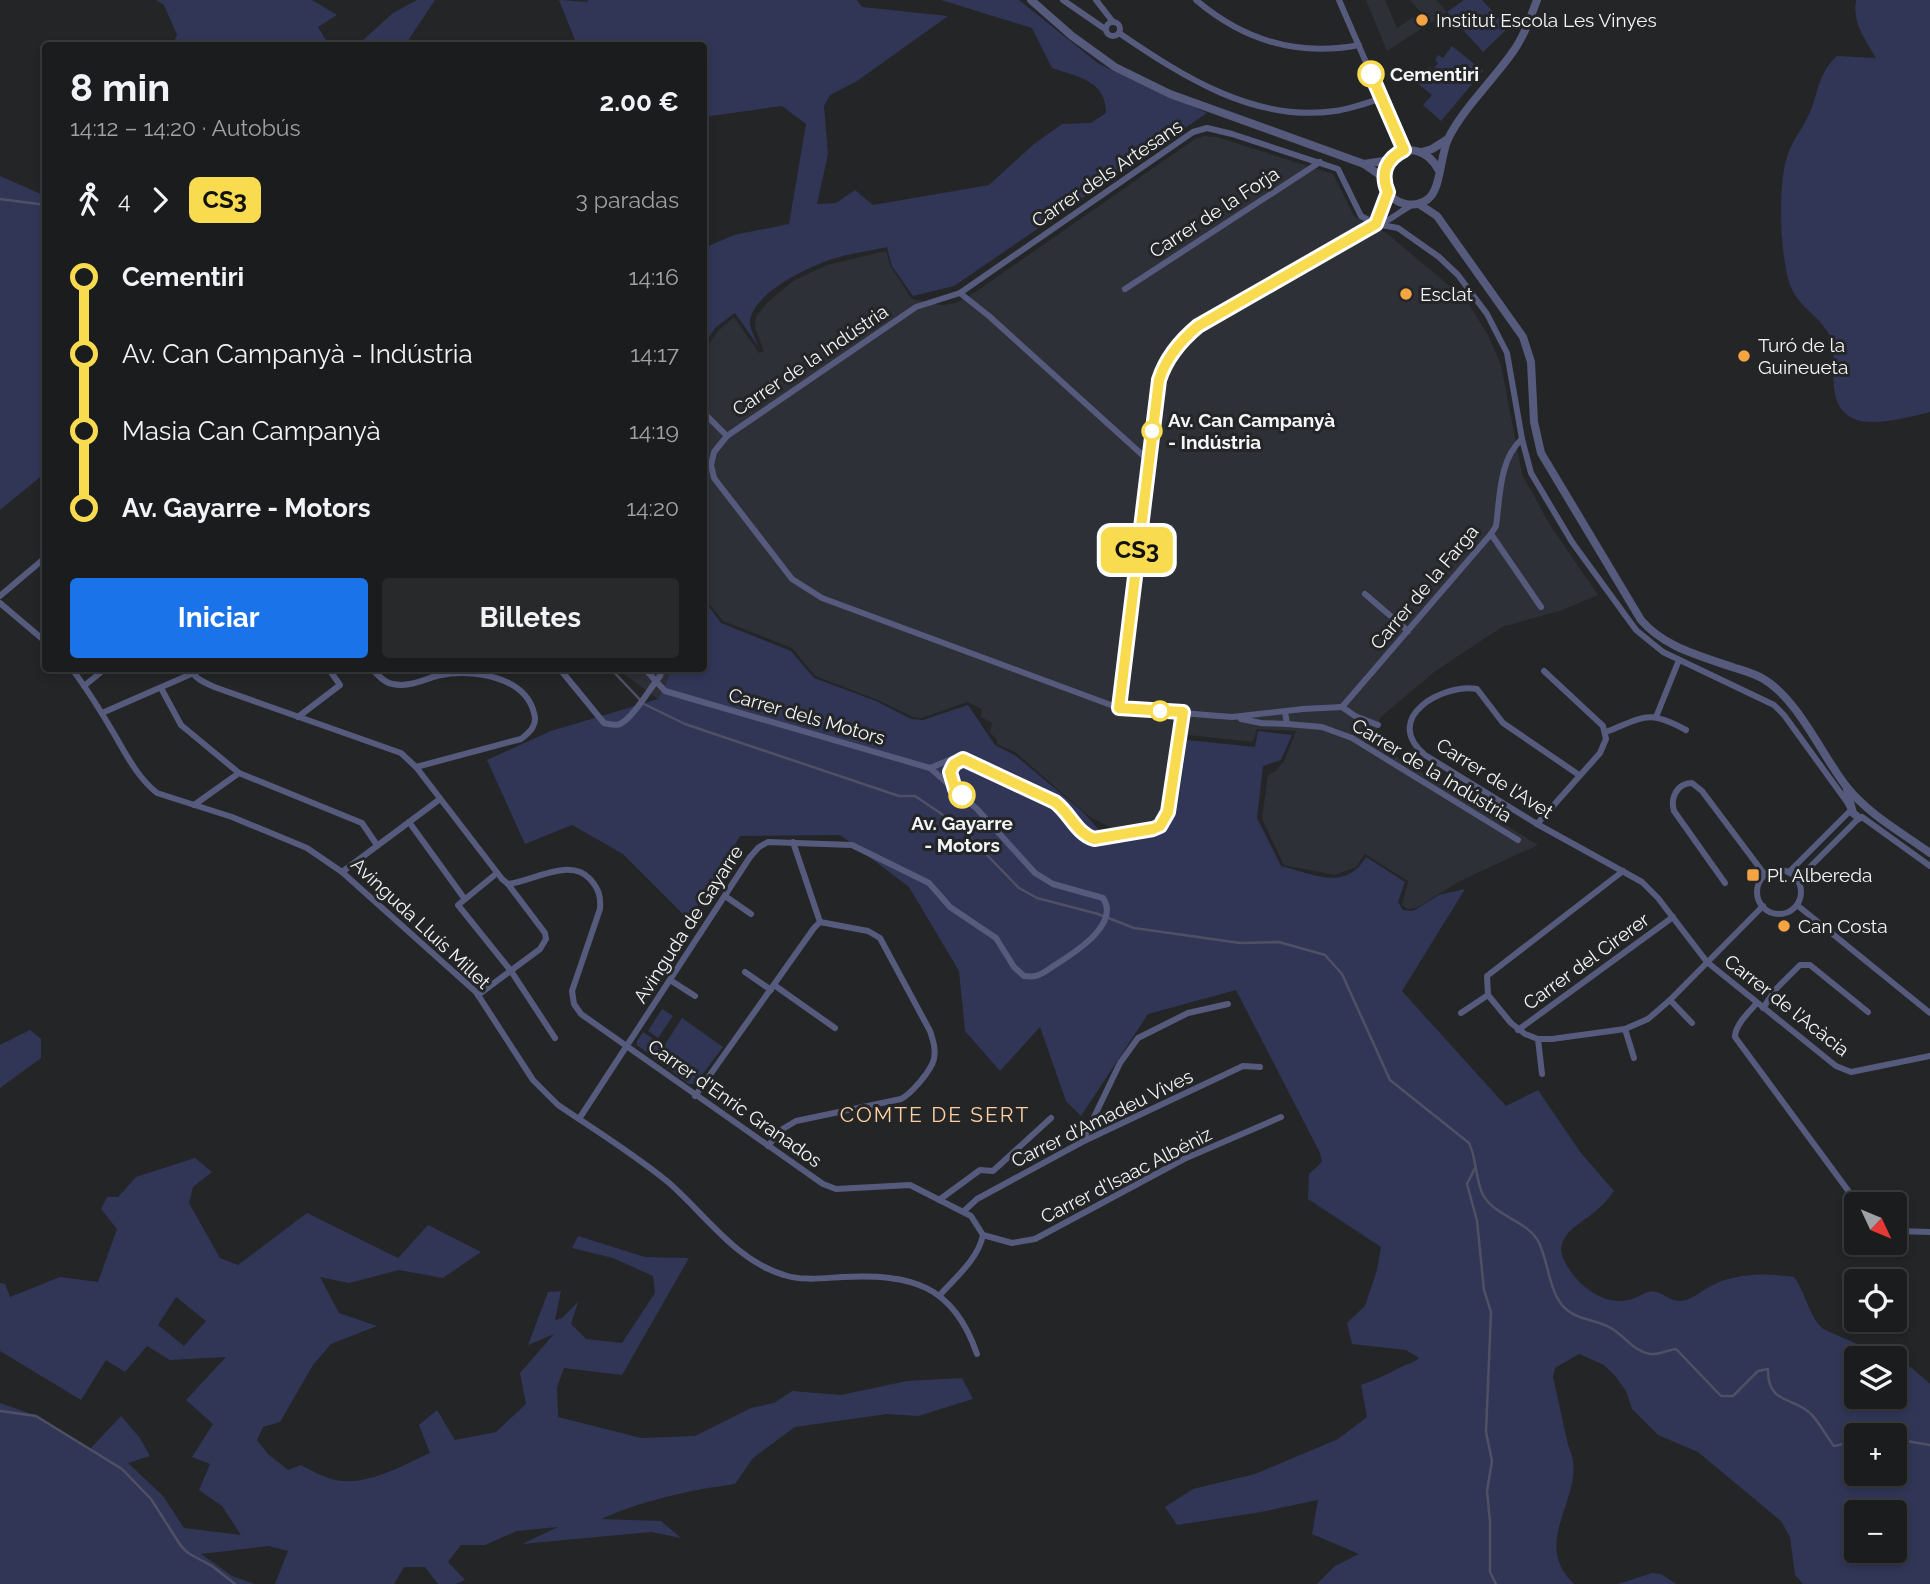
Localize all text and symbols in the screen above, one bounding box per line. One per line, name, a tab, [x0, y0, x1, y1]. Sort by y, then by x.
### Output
place label: Institut Escola Les Vinyes	[1436, 9, 1657, 31]
marker: Institut Escola Les Vinyes	[1414, 12, 1430, 28]
marker: Cementiri	[1358, 61, 1384, 87]
place label: Cementiri	[1390, 63, 1479, 85]
text: 8 min	[70, 65, 170, 110]
text: 2.00 €	[600, 87, 679, 117]
text: 14:12 – 14:20 · Autobús	[70, 114, 301, 141]
street label: Carrer dels Artesans	[1028, 114, 1186, 232]
street label: Carrer de la Forja	[1145, 162, 1283, 262]
icon: walk	[70, 181, 108, 219]
icon: forward	[141, 181, 179, 219]
text: CS3	[203, 185, 247, 214]
text: 4	[118, 186, 131, 213]
text: 3 paradas	[576, 186, 679, 213]
text: Cementiri	[122, 262, 244, 292]
text: 14:16	[629, 263, 679, 290]
place label: Esclat	[1420, 283, 1474, 305]
marker: Esclat	[1398, 286, 1414, 302]
street label: Carrer de la Indústria	[728, 300, 892, 420]
place label: Turó de la Guineueta	[1758, 334, 1848, 378]
text: Av. Can Campanyà - Indústria	[122, 339, 473, 369]
text: 14:17	[630, 340, 679, 367]
marker: Turó de la Guineueta	[1736, 348, 1752, 364]
place label: Av. Can Campanyà - Indústria	[1168, 409, 1335, 453]
text: Masia Can Campanyà	[122, 416, 381, 446]
text: 14:19	[629, 417, 679, 444]
marker: Av. Can Campanyà - Indústria	[1142, 421, 1162, 441]
text: Av. Gayarre - Motors	[122, 493, 371, 523]
text: 14:20	[626, 494, 679, 521]
street label: Carrer de la Farga	[1366, 520, 1482, 654]
line badge: CS3	[1097, 527, 1177, 573]
text: CS3	[1115, 535, 1159, 564]
button: Iniciar	[70, 578, 368, 658]
button: Billetes	[382, 578, 679, 658]
street label: Carrer dels Motors	[726, 683, 888, 749]
unlabelled marker	[1150, 701, 1170, 721]
street label: Carrer de la Indústria	[1348, 714, 1516, 826]
street label: Carrer de l'Avet	[1433, 733, 1558, 823]
marker: Av. Gayarre - Motors	[949, 782, 975, 808]
place label: Av. Gayarre - Motors	[911, 812, 1013, 856]
street label: Avinguda de Gayarre	[629, 841, 747, 1007]
street label: Avinguda Lluís Millet	[347, 853, 495, 993]
place label: Pl. Albereda	[1767, 864, 1872, 886]
marker: Pl. Albereda	[1745, 867, 1761, 883]
street label: Carrer del Cirerer	[1519, 908, 1653, 1014]
place label: Can Costa	[1798, 915, 1888, 937]
marker: Can Costa	[1776, 918, 1792, 934]
street label: Carrer de l'Acàcia	[1720, 950, 1854, 1060]
street label: Carrer d'Enric Granados	[644, 1035, 826, 1171]
street label: Carrer d'Amadeu Vives	[1008, 1064, 1196, 1172]
district label: COMTE DE SERT	[840, 1102, 1030, 1127]
street label: Carrer d'Isaac Albéniz	[1037, 1122, 1215, 1228]
north arrow	[1844, 1192, 1908, 1255]
map controls	[1844, 1192, 1907, 1563]
button: locate	[1844, 1269, 1907, 1332]
button: layers	[1844, 1346, 1907, 1409]
button: +	[1844, 1423, 1907, 1486]
button: −	[1844, 1500, 1907, 1563]

